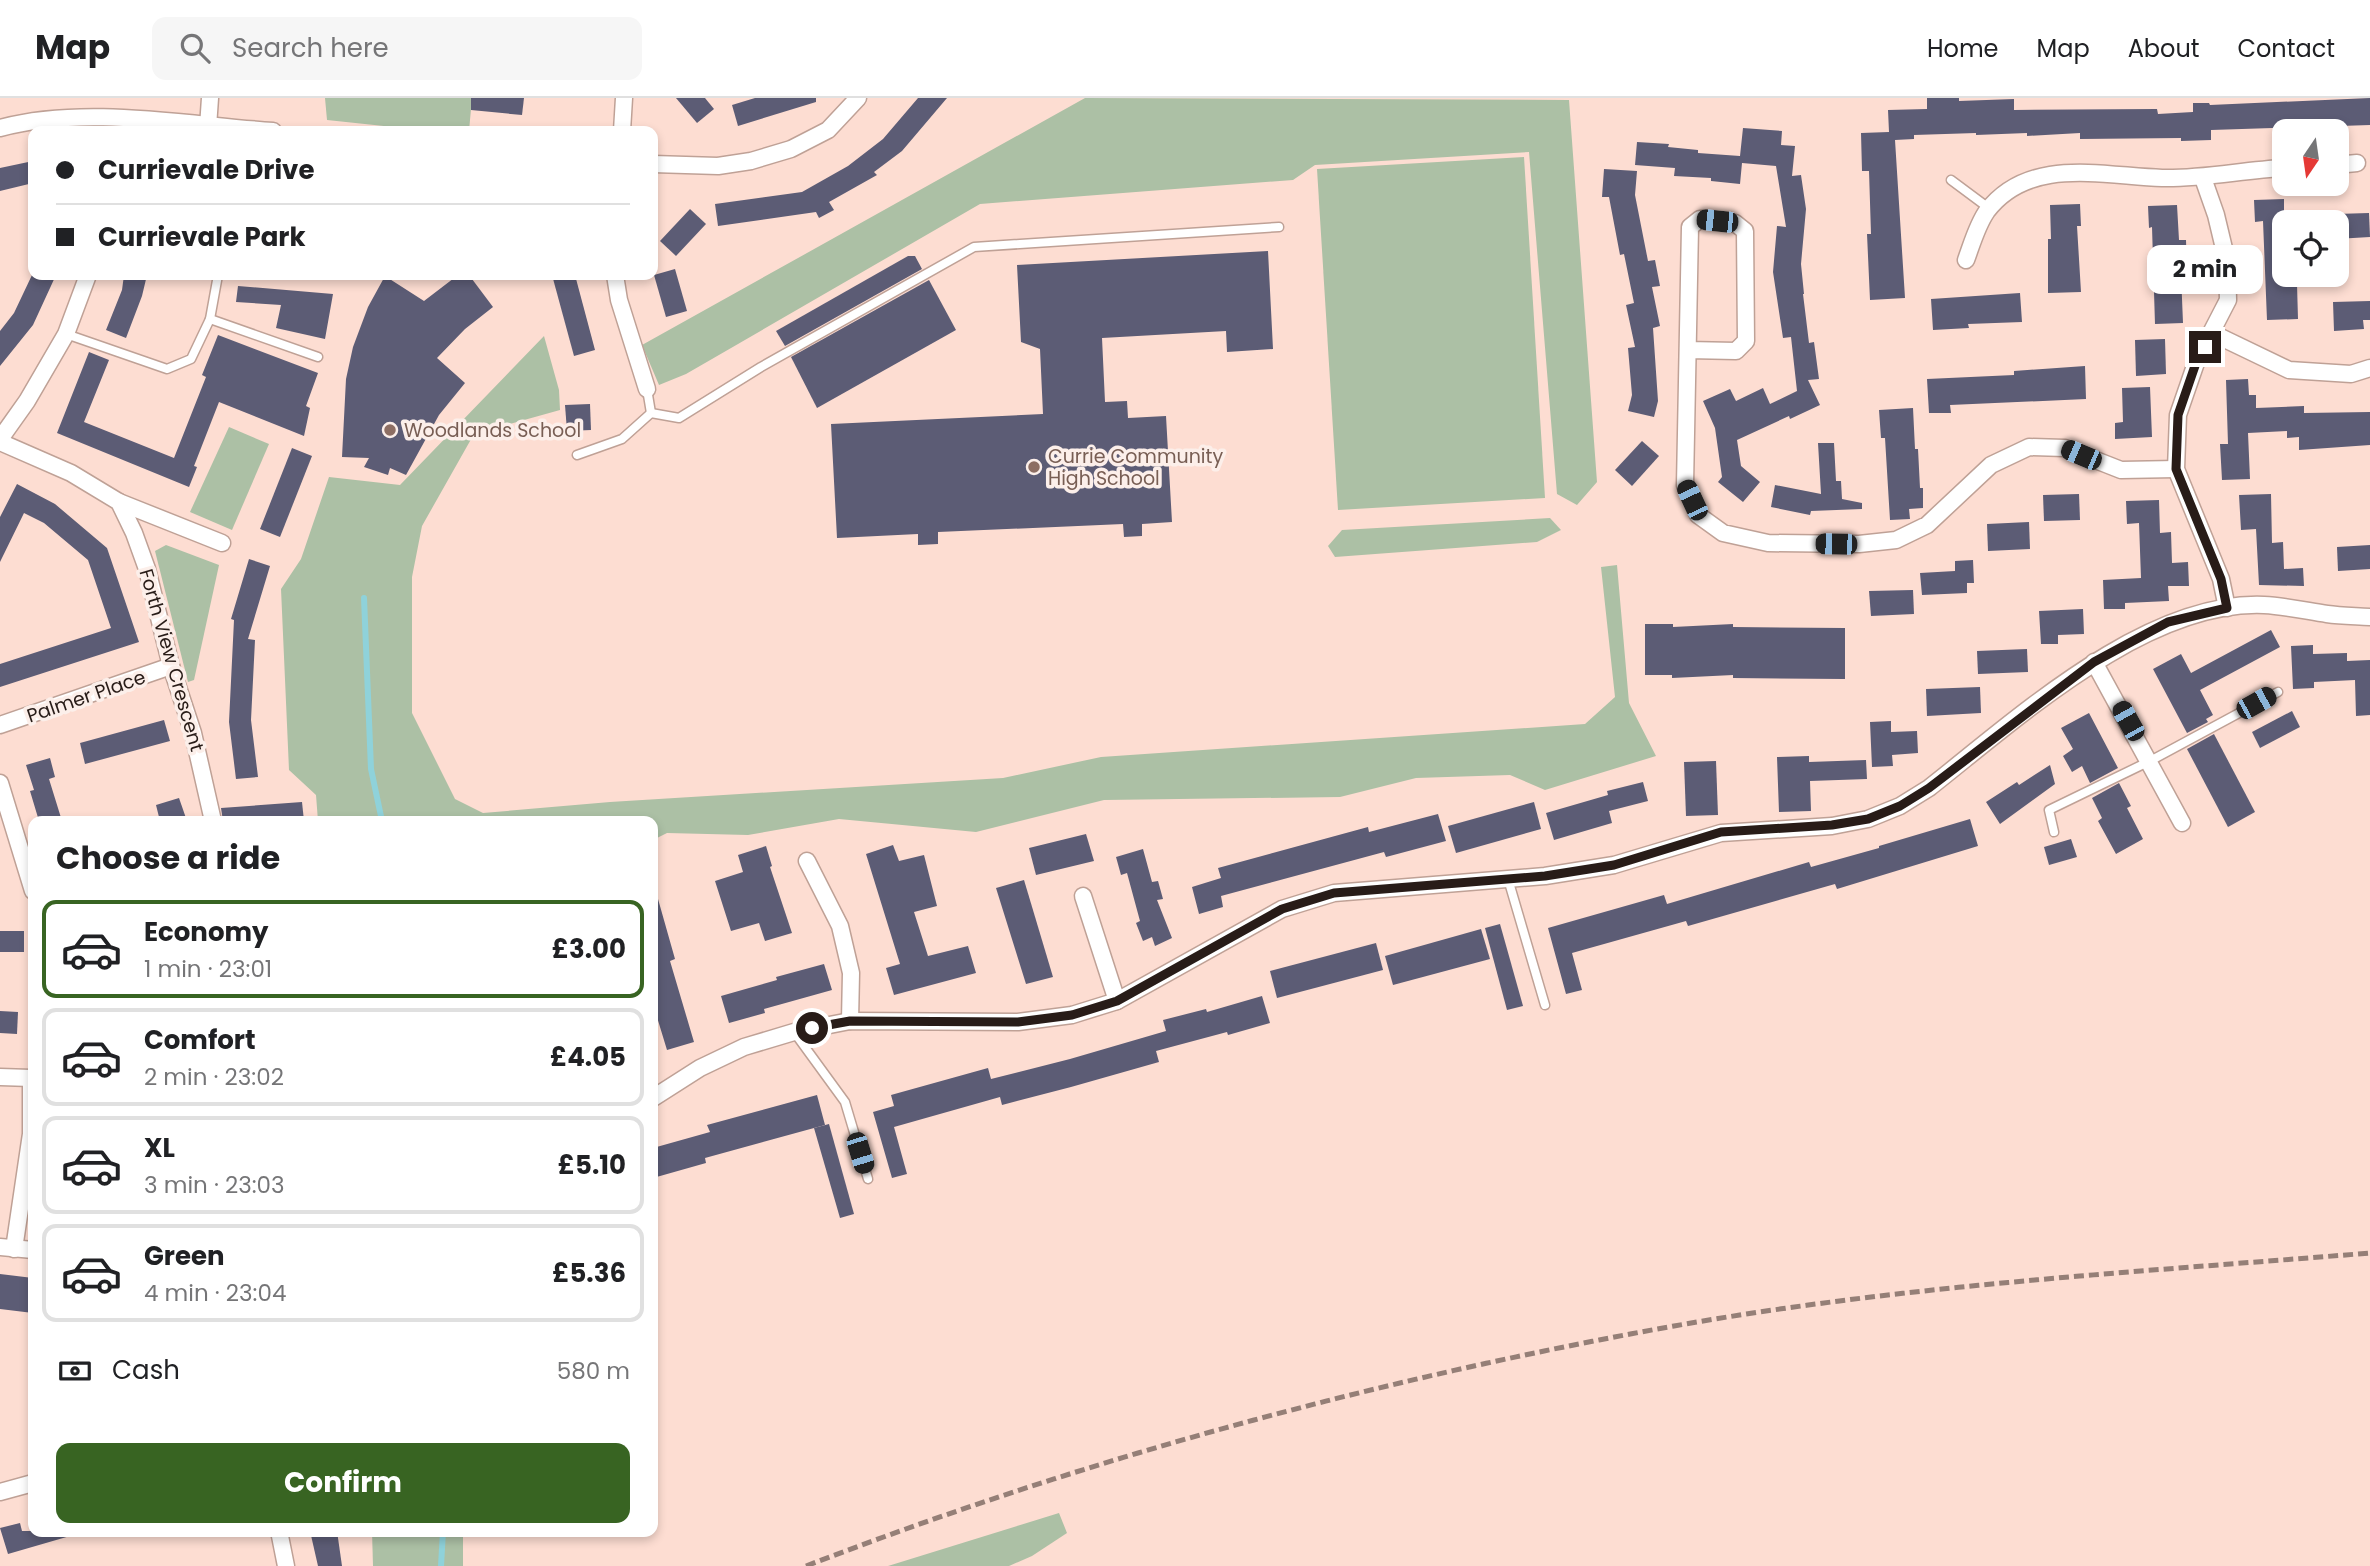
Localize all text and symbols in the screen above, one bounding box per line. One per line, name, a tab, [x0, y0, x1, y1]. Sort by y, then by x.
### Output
search box	[152, 17, 642, 80]
text: Map	[35, 24, 110, 71]
icon: search	[176, 29, 214, 67]
text: Search here	[232, 30, 389, 66]
text: Home	[1927, 32, 1999, 65]
text: Map	[2037, 32, 2090, 65]
text: About	[2128, 32, 2199, 65]
text: Contact	[2237, 32, 2335, 65]
north arrow	[2272, 119, 2348, 196]
map controls	[2272, 119, 2349, 287]
text: Currievale Drive	[98, 152, 314, 188]
car	[1696, 208, 1739, 234]
button: locate	[2272, 210, 2349, 287]
text: Currievale Park	[98, 219, 305, 255]
callout: 2 min	[2147, 246, 2263, 294]
text: 2 min	[2173, 253, 2237, 285]
route end	[2189, 331, 2221, 363]
place label: Woodlands School	[404, 417, 581, 444]
marker: Woodlands School	[382, 422, 398, 438]
car	[2058, 437, 2105, 473]
place label: Currie Community High School	[1048, 443, 1223, 492]
marker: Currie Community High School	[1026, 459, 1042, 475]
car	[1674, 477, 1711, 523]
car	[1815, 533, 1858, 555]
street label: Forth View Crescent	[133, 566, 211, 755]
street label: Palmer Place	[23, 664, 149, 729]
car	[2233, 684, 2280, 722]
car	[2109, 698, 2148, 744]
text: Choose a ride	[56, 835, 280, 880]
text: Economy	[144, 914, 268, 950]
icon: car	[60, 918, 123, 981]
text: £3.00	[552, 931, 626, 967]
text: 1 min · 23:01	[144, 953, 272, 985]
route start	[796, 1012, 828, 1044]
text: Comfort	[144, 1022, 256, 1058]
icon: car	[60, 1026, 123, 1089]
text: £4.05	[550, 1039, 626, 1075]
text: 2 min · 23:02	[144, 1061, 284, 1093]
text: XL	[144, 1130, 175, 1166]
car	[844, 1130, 877, 1176]
icon: car	[60, 1134, 123, 1197]
text: £5.10	[558, 1147, 626, 1183]
text: 3 min · 23:03	[144, 1169, 285, 1201]
text: Green	[144, 1238, 225, 1274]
icon: car	[60, 1242, 123, 1305]
text: £5.36	[552, 1255, 626, 1291]
text: 4 min · 23:04	[144, 1277, 286, 1309]
icon: cash	[56, 1352, 94, 1390]
text: Cash	[112, 1352, 180, 1388]
text: 580 m	[557, 1355, 630, 1387]
button: Confirm	[56, 1443, 630, 1523]

